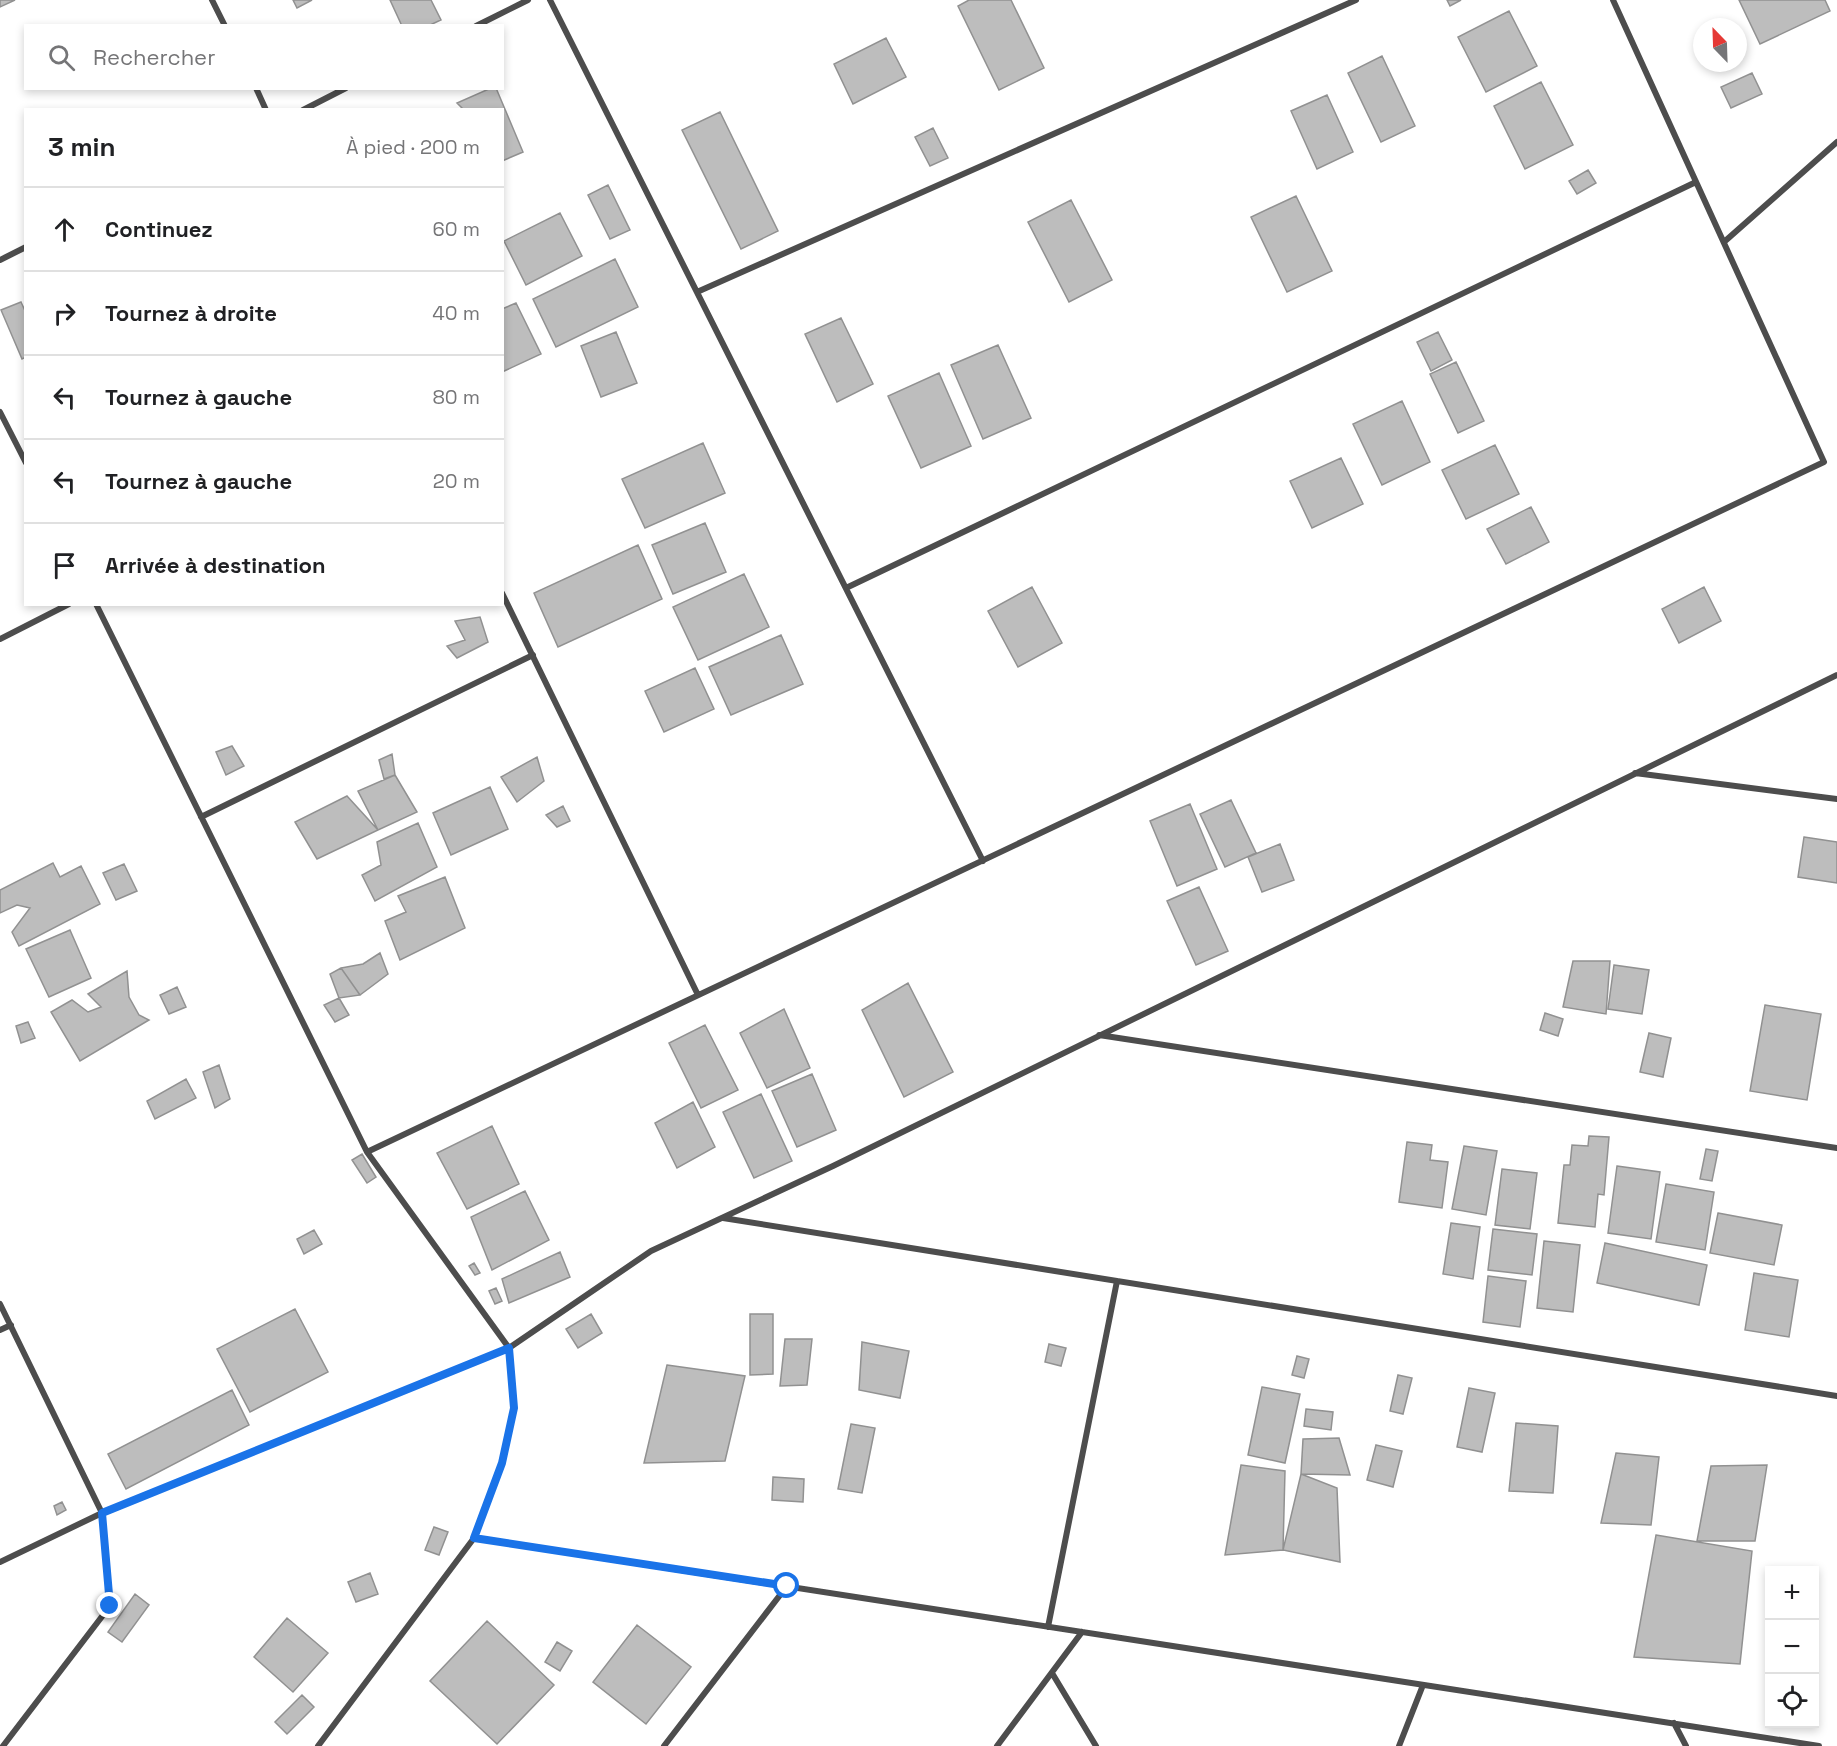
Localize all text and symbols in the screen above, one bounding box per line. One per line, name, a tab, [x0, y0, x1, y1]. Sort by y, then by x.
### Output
north arrow	[1693, 18, 1747, 72]
search box	[24, 24, 504, 90]
icon: search	[45, 41, 78, 74]
text: Rechercher	[93, 43, 215, 71]
text: 3 min	[48, 130, 116, 164]
text: À pied · 200 m	[346, 134, 480, 160]
icon: ahead	[48, 213, 81, 246]
text: Continuez	[105, 215, 213, 243]
text: 60 m	[433, 216, 480, 242]
icon: right	[48, 297, 81, 330]
text: Tournez à droite	[105, 299, 277, 327]
text: 40 m	[432, 300, 480, 326]
icon: left	[48, 381, 81, 414]
text: Tournez à gauche	[105, 383, 292, 411]
text: 80 m	[432, 384, 480, 410]
icon: left	[48, 465, 81, 498]
text: Tournez à gauche	[105, 467, 292, 495]
text: 20 m	[433, 468, 480, 494]
icon: arrive	[48, 549, 81, 582]
text: Arrivée à destination	[105, 551, 326, 579]
map controls	[1765, 1566, 1819, 1728]
button: +	[1765, 1566, 1819, 1620]
route start	[773, 1572, 799, 1598]
route end	[96, 1592, 122, 1618]
button: −	[1765, 1620, 1819, 1674]
button: locate	[1765, 1674, 1819, 1728]

